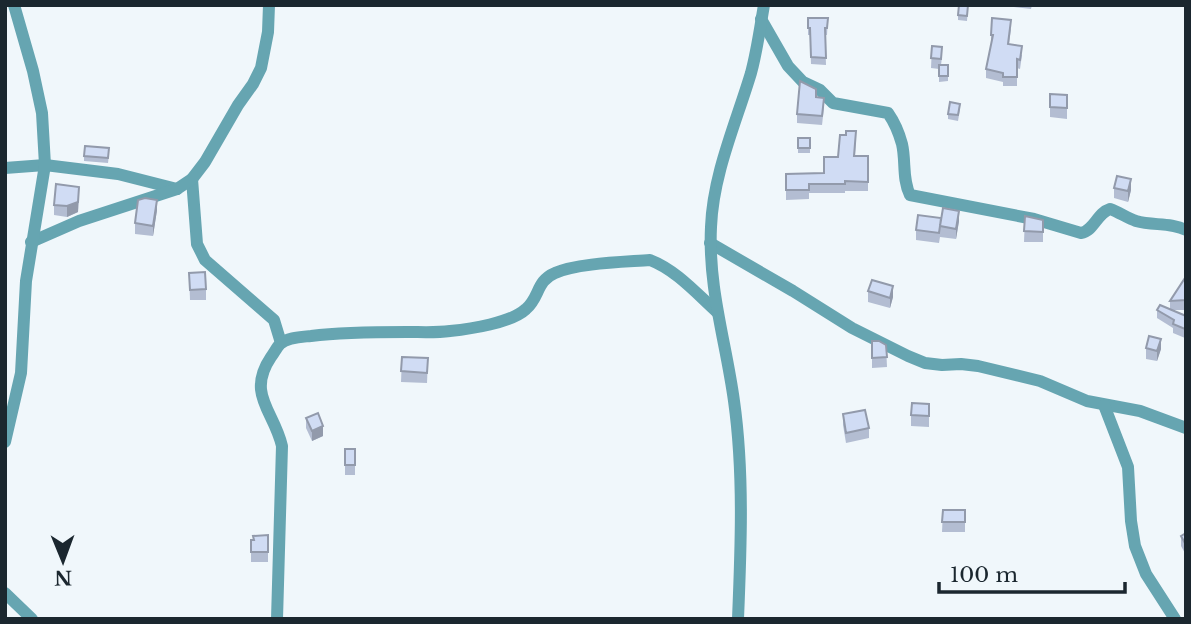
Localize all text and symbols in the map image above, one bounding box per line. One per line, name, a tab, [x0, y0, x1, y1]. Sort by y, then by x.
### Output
north arrow	[28, 526, 98, 596]
scale bar	[939, 550, 1124, 594]
text: 100 m	[950, 562, 1018, 588]
text: N	[54, 566, 72, 589]

